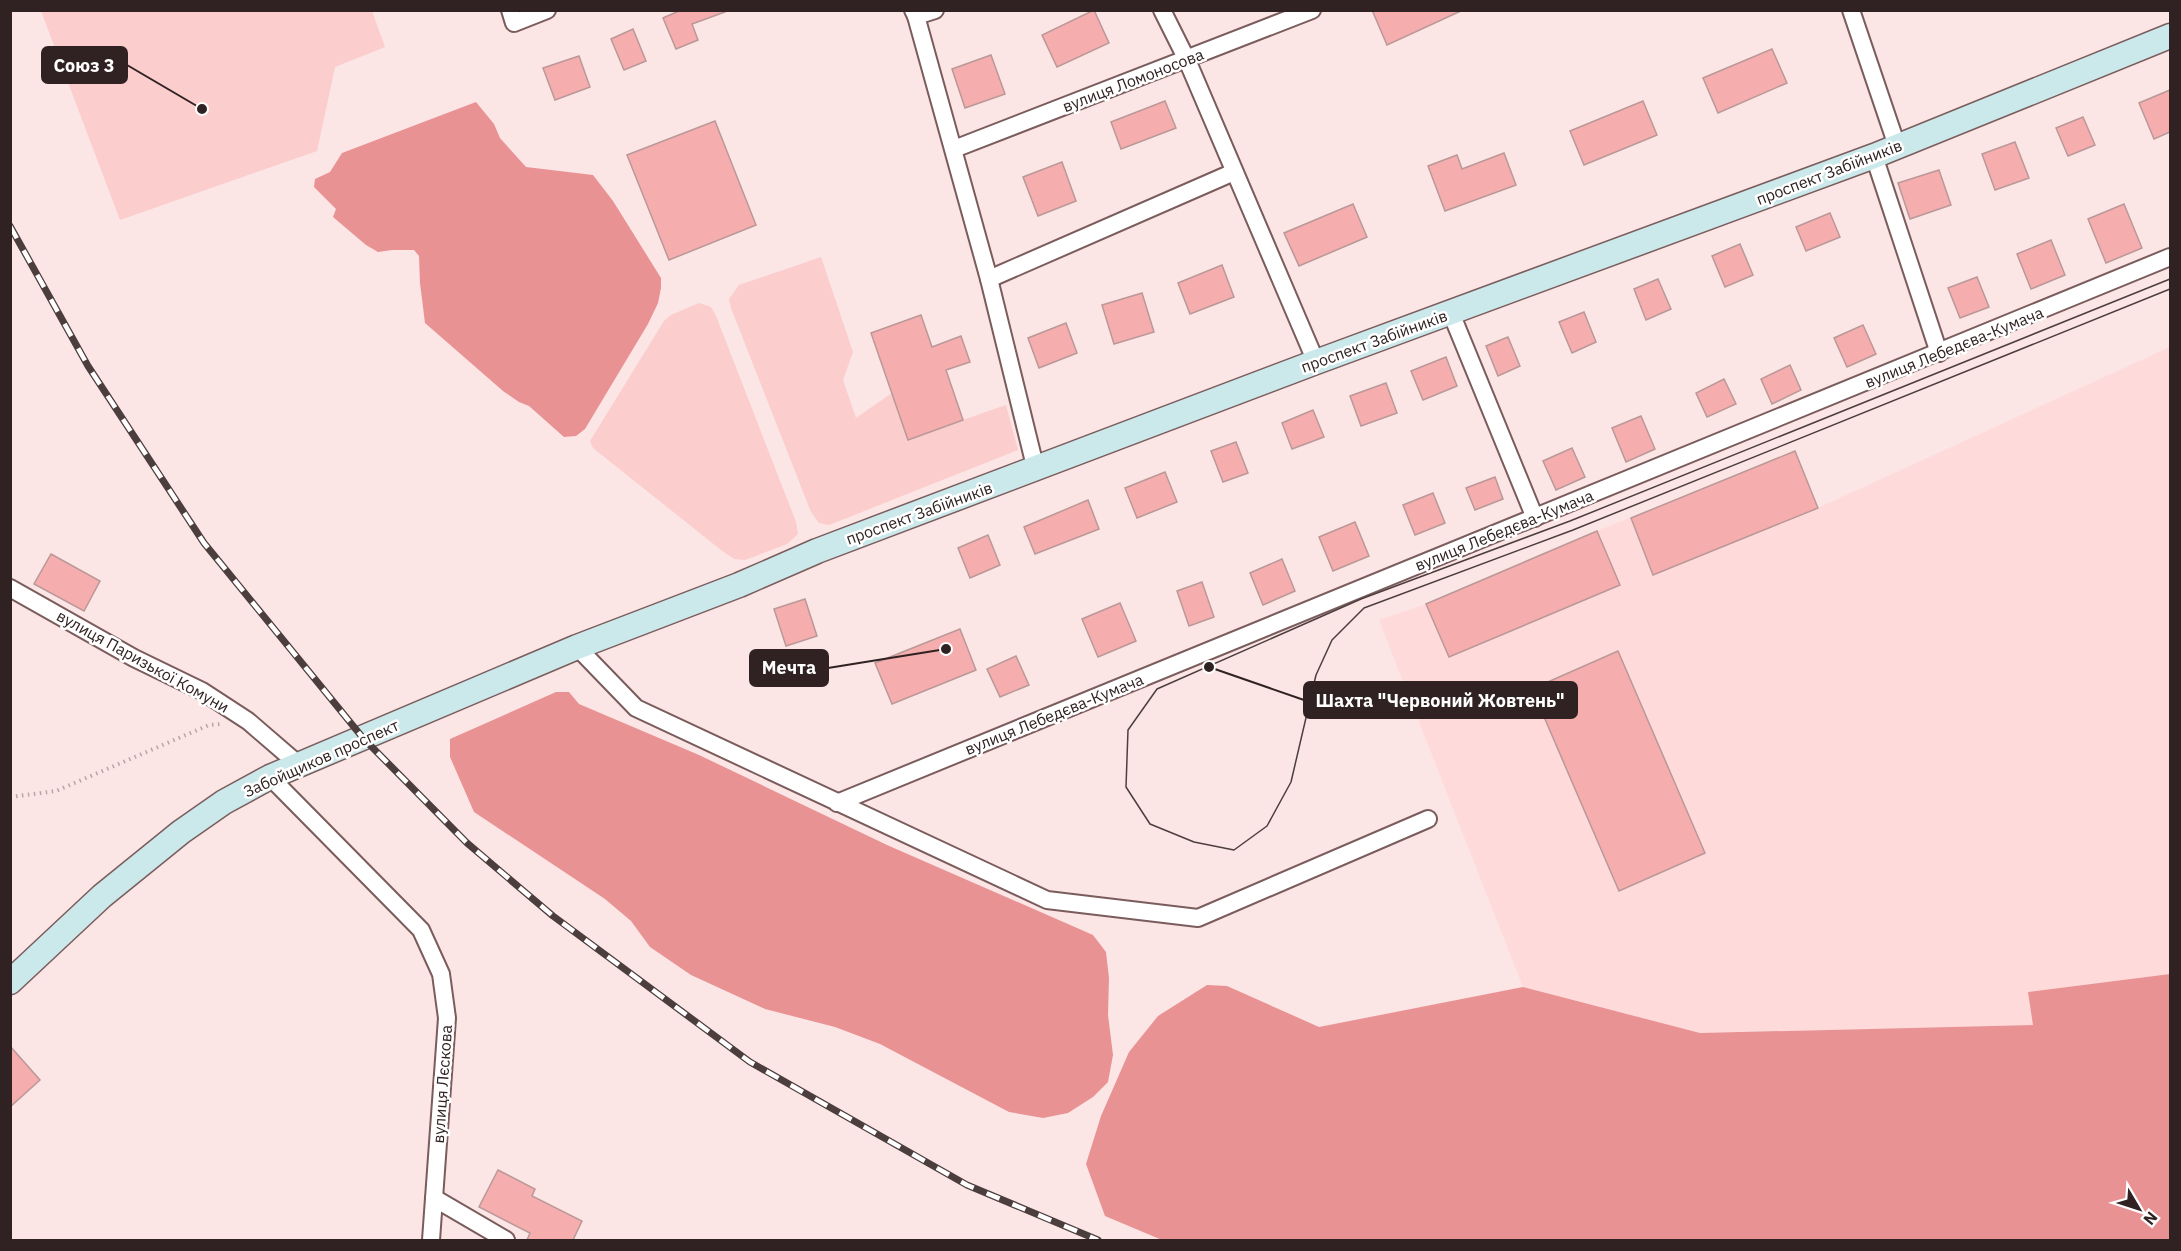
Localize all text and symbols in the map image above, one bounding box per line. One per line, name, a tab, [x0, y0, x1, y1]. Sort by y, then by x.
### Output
street label: вулиця Ломоносова	[1060, 44, 1207, 116]
callout: Союз 3	[42, 47, 127, 83]
text: Союз 3	[53, 54, 115, 77]
street label: проспект Забійників	[1753, 135, 1905, 209]
street label: вулиця Лебедєва-Кумача	[1862, 302, 2047, 392]
street label: проспект Забійників	[1298, 305, 1450, 377]
street label: проспект Забійників	[843, 477, 995, 549]
street label: вулиця Лебедєва-Кумача	[1412, 485, 1597, 575]
street label: вулиця Паризької Комуни	[53, 605, 233, 717]
callout: Мечта	[750, 650, 828, 686]
text: Мечта	[762, 656, 816, 679]
street label: вулиця Лебедєва-Кумача	[962, 669, 1147, 759]
callout: Шахта "Червоний Жовтень"	[1304, 682, 1577, 718]
text: Шахта "Червоний Жовтень"	[1315, 689, 1565, 712]
street label: Забойщиков проспект	[240, 715, 402, 801]
street label: вулиця Лєскова	[428, 1024, 456, 1144]
north arrow	[2109, 1179, 2169, 1239]
text: N	[2139, 1208, 2162, 1229]

